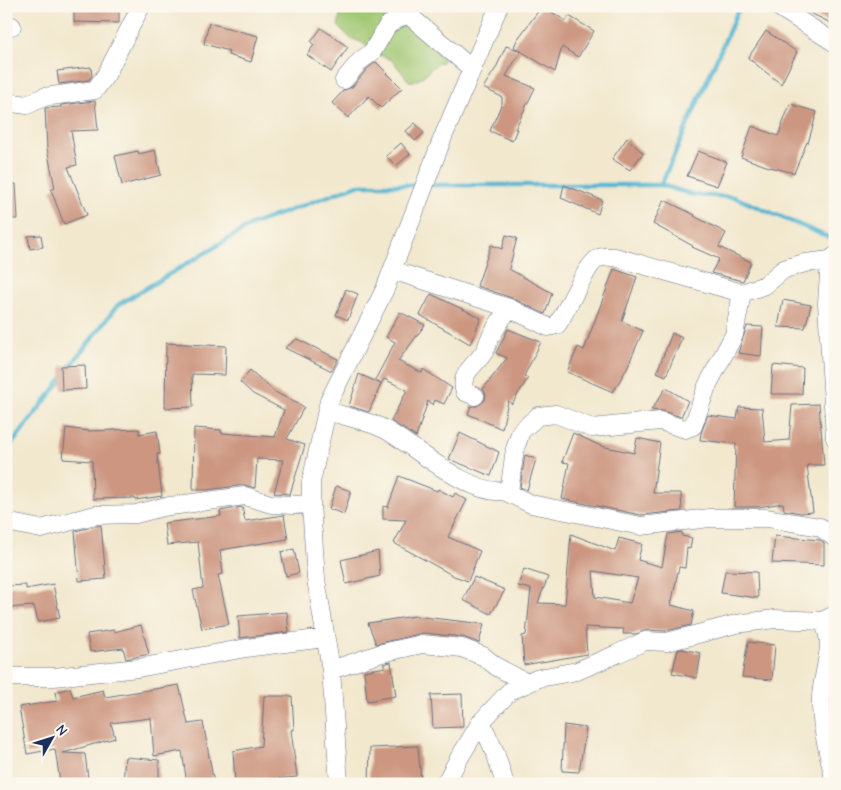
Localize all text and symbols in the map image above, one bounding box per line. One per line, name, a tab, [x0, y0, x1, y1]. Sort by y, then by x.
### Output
north arrow	[28, 712, 78, 762]
text: N	[52, 721, 71, 739]

